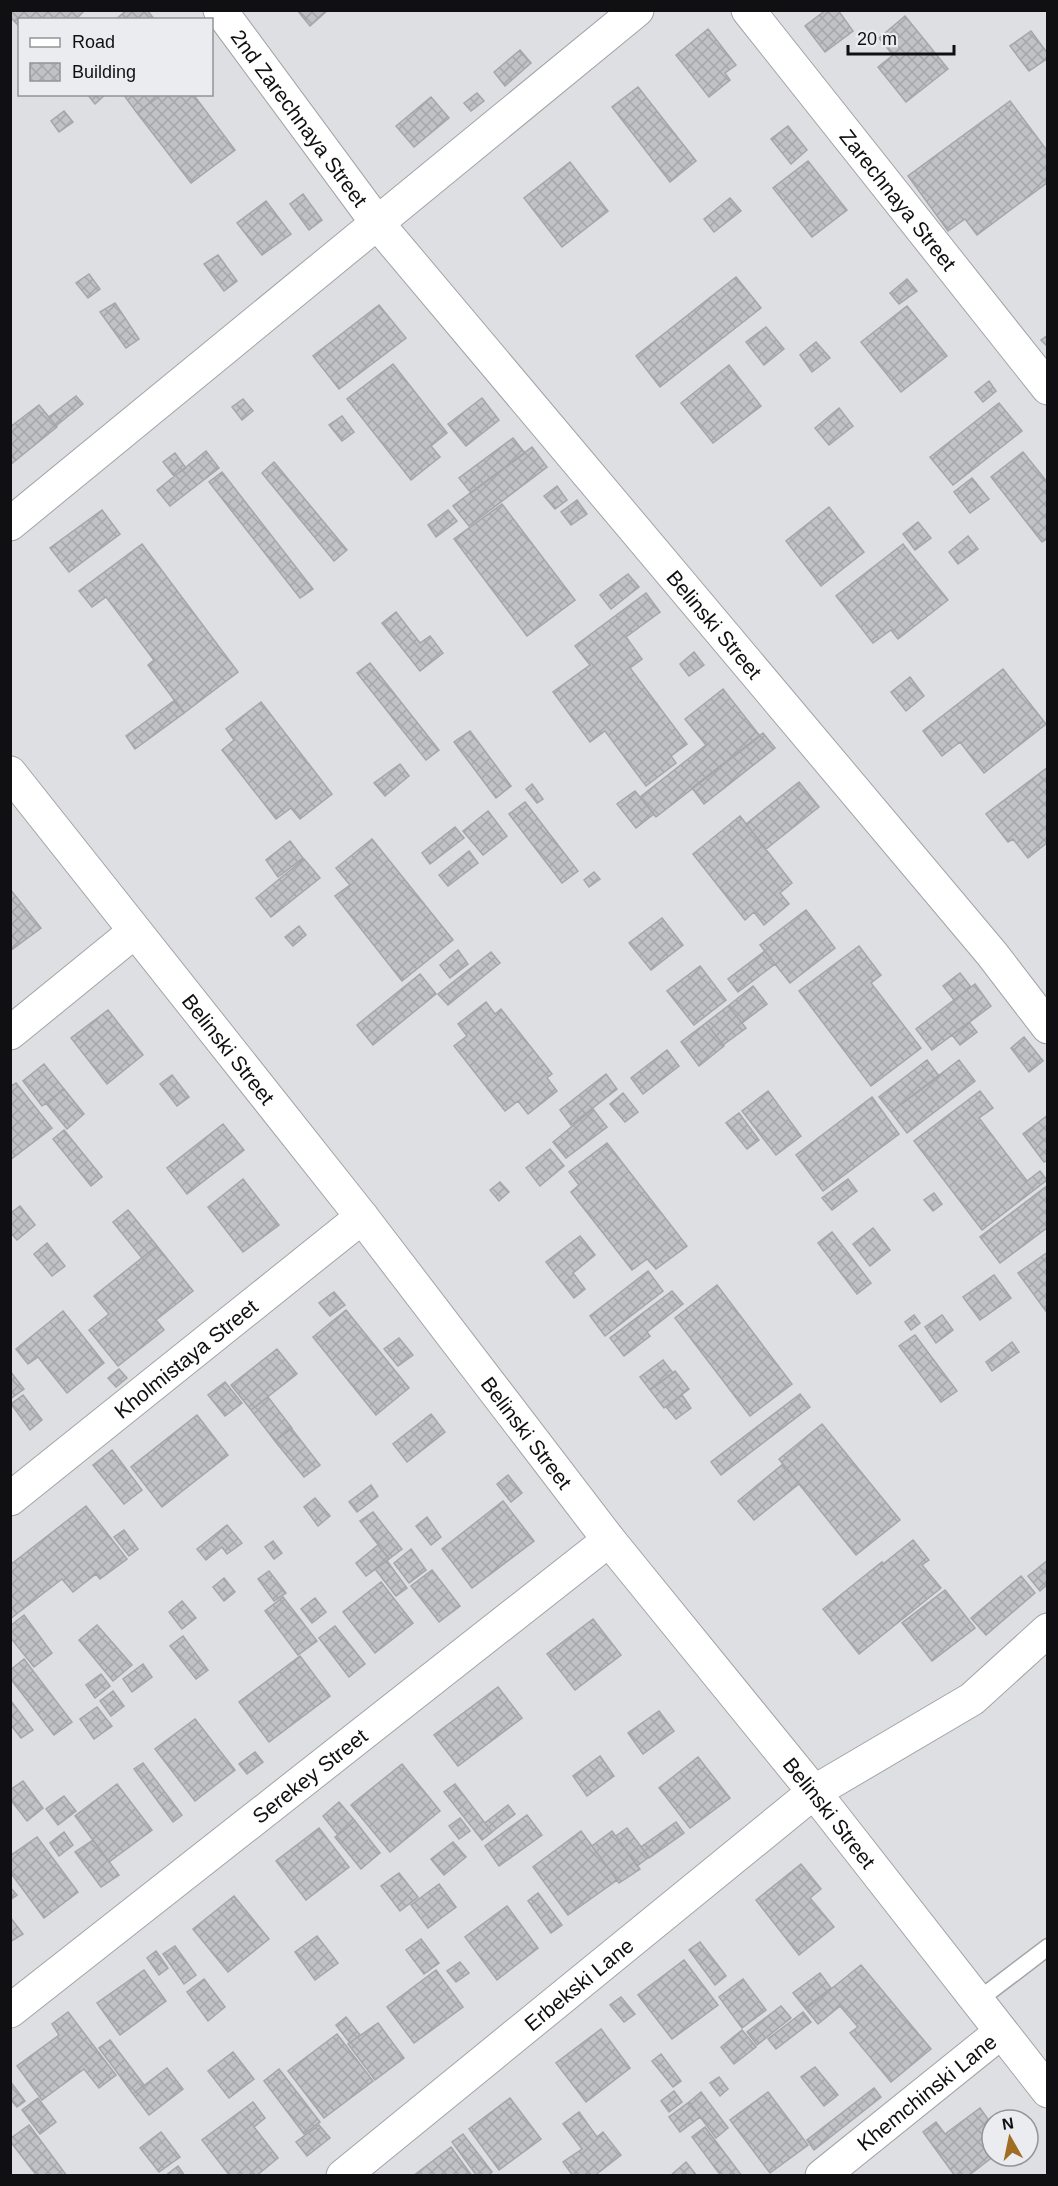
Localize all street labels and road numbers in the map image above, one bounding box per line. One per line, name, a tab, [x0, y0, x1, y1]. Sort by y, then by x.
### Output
street label: 2nd Zarechnaya Street	[227, 25, 372, 211]
street label: Zarechnaya Street	[836, 125, 961, 275]
street label: Belinski Street	[663, 565, 767, 683]
street label: Belinski Street	[178, 989, 280, 1109]
street label: Kholmistaya Street	[110, 1294, 262, 1422]
street label: Belinski Street	[477, 1372, 577, 1493]
street label: Serekey Street	[248, 1723, 371, 1827]
street label: Belinski Street	[779, 1753, 881, 1873]
street label: Erbekski Lane	[520, 1933, 637, 2035]
street label: Khemchinski Lane	[852, 2029, 1001, 2155]

